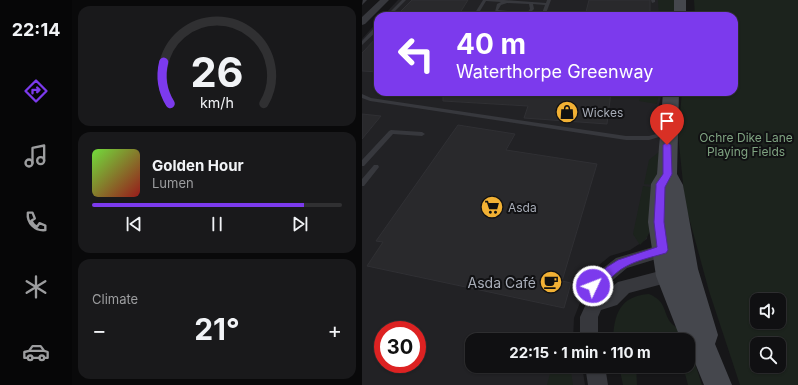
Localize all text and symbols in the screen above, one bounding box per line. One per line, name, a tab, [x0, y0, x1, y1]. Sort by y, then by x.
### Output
text: 22:14	[12, 19, 60, 40]
text: 40 m	[456, 27, 526, 61]
icon: left	[390, 28, 442, 80]
text: 26	[190, 47, 244, 97]
text: Waterthorpe Greenway	[456, 61, 653, 82]
icon: directions	[22, 77, 50, 105]
text: km/h	[200, 94, 234, 111]
shop icon: Wickes	[554, 99, 580, 125]
pin	[650, 104, 684, 145]
place label: Wickes	[582, 105, 623, 120]
icon: arrive	[656, 110, 678, 132]
park label: Ochre Dike Lane Playing Fields	[699, 130, 793, 159]
icon: music	[22, 142, 50, 170]
text: Golden Hour	[152, 156, 244, 175]
text: Lumen	[152, 175, 194, 191]
supermarket icon: Asda	[479, 194, 505, 220]
place label: Asda	[508, 200, 537, 215]
icon: phone	[22, 208, 50, 236]
icon: previous	[123, 213, 145, 235]
icon: pause	[206, 213, 228, 235]
icon: next	[289, 213, 311, 235]
position arrow	[572, 265, 614, 307]
cafe icon: Asda Café	[538, 269, 564, 295]
icon: climate	[22, 273, 50, 301]
place label: Asda Café	[468, 274, 536, 291]
text: Climate	[92, 291, 138, 307]
map controls	[750, 293, 786, 373]
button: sound	[750, 293, 786, 329]
text: 21°	[194, 311, 240, 347]
text: −	[92, 317, 107, 343]
text: +	[327, 317, 342, 343]
speed limit sign: 30	[374, 321, 426, 373]
button: search	[750, 337, 786, 373]
icon: car	[22, 338, 50, 366]
text: 22:15 · 1 min · 110 m	[509, 343, 651, 362]

